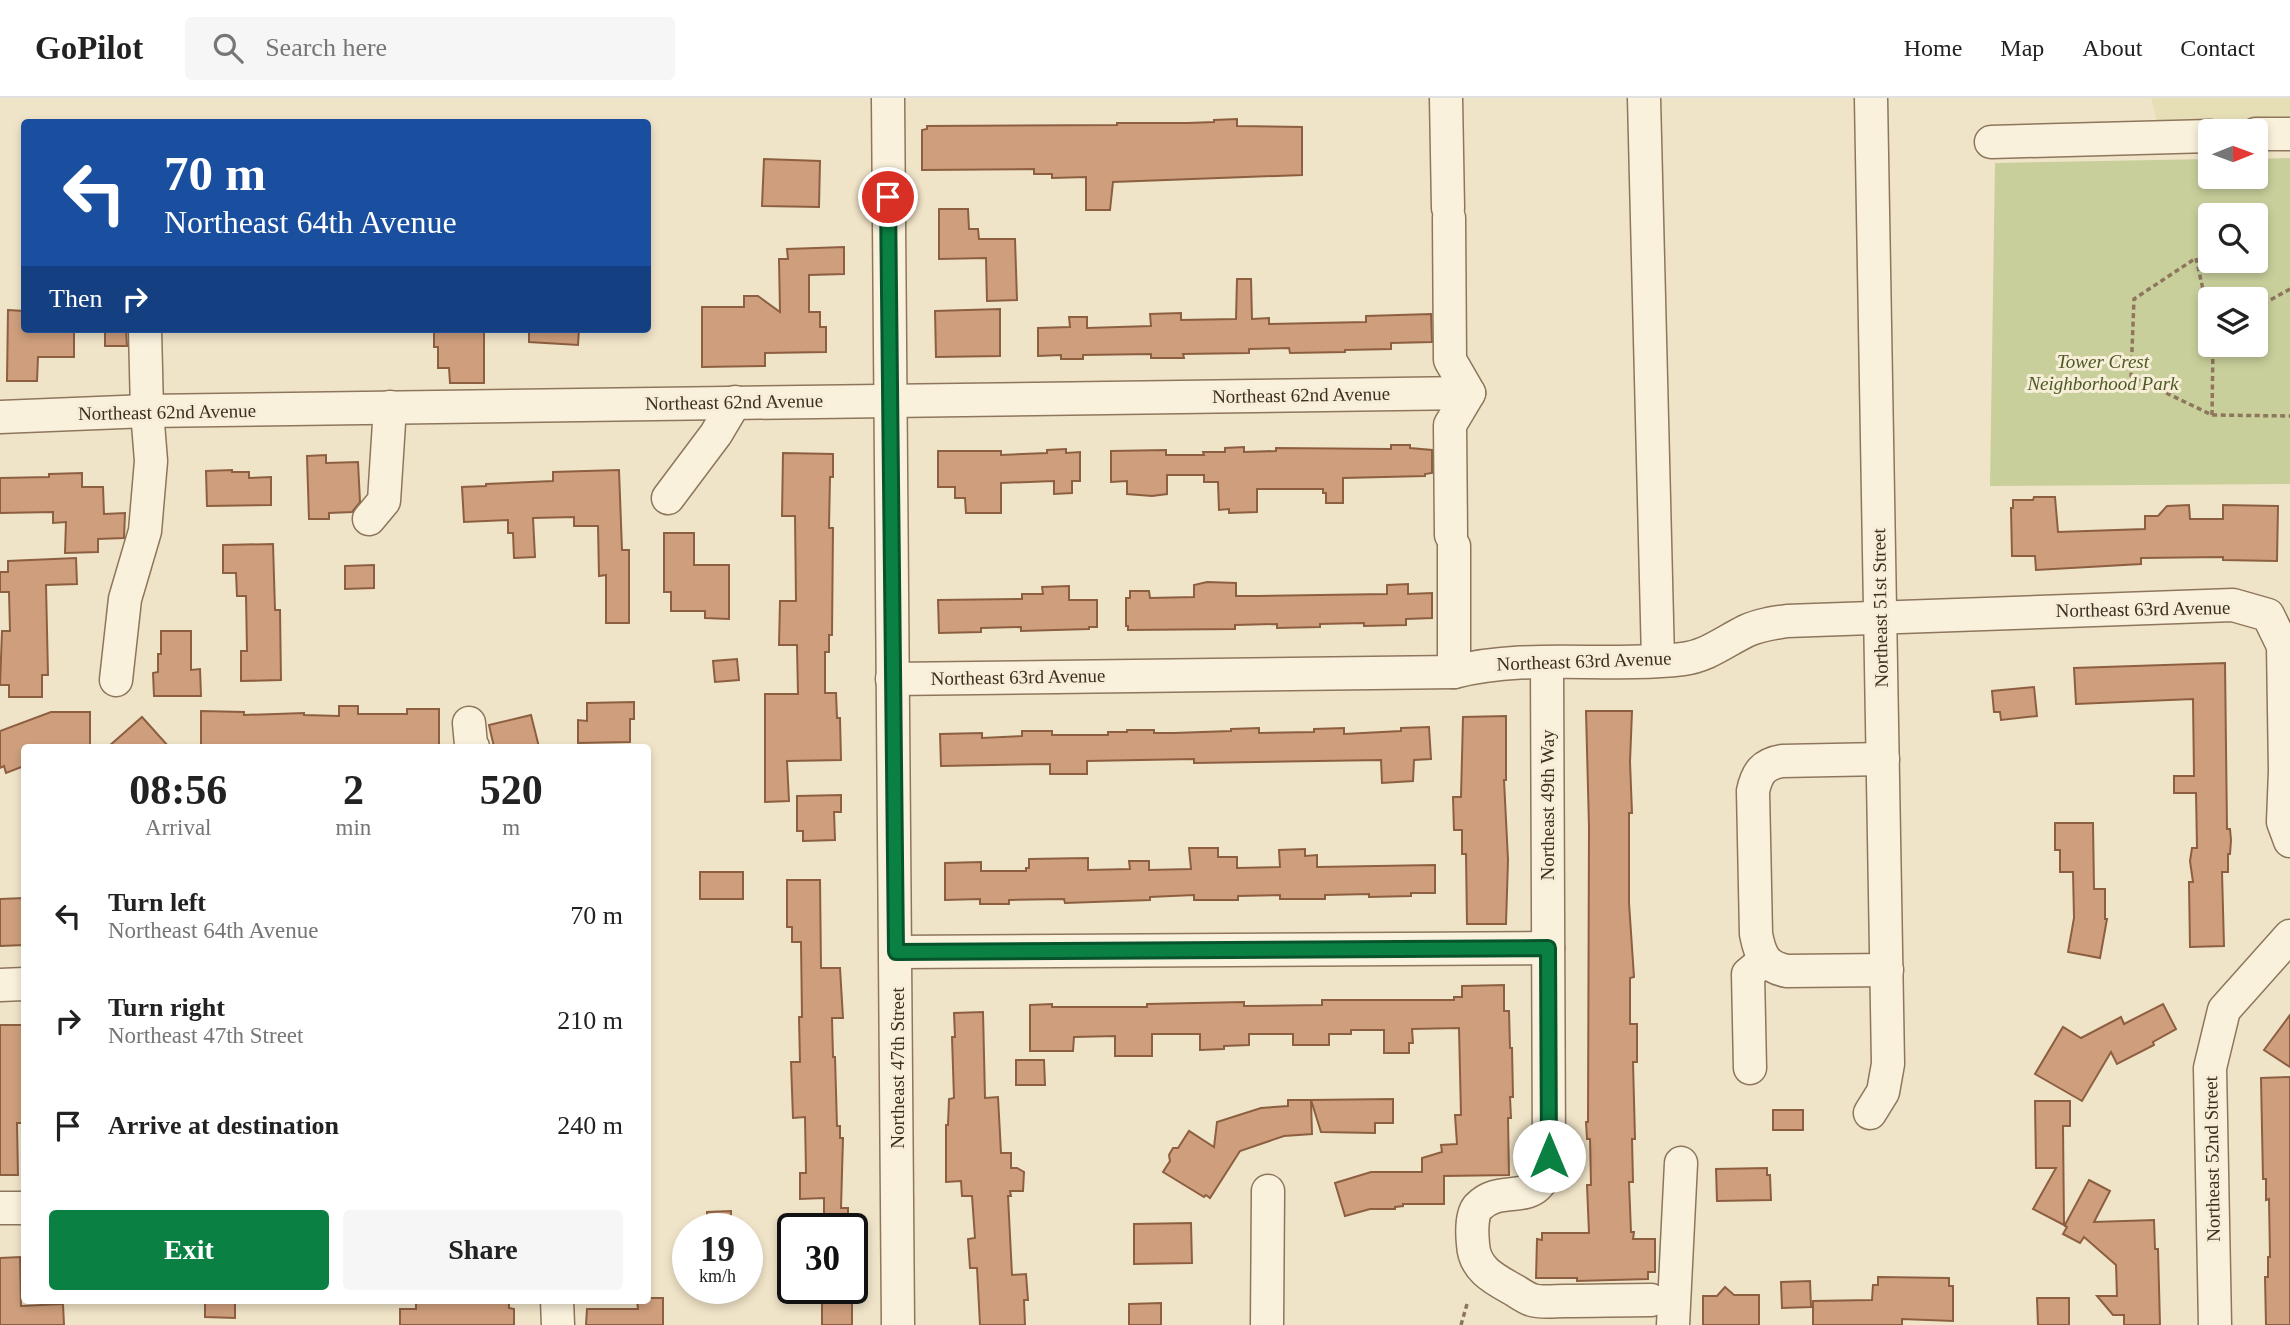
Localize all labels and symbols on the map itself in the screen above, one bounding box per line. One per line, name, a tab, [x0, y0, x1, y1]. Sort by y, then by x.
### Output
north arrow	[2198, 119, 2268, 189]
pin	[858, 167, 918, 227]
park label: Tower Crest Neighborhood Park	[2026, 351, 2179, 394]
street label: Northeast 62nd Avenue	[1212, 383, 1390, 407]
street label: Northeast 62nd Avenue	[645, 390, 823, 414]
street label: Northeast 62nd Avenue	[78, 400, 256, 424]
street label: Northeast 51st Street	[1868, 527, 1892, 688]
street label: Northeast 63rd Avenue	[2055, 597, 2231, 621]
street label: Northeast 63rd Avenue	[1496, 647, 1672, 675]
street label: Northeast 63rd Avenue	[930, 665, 1106, 689]
street label: Northeast 49th Way	[1537, 729, 1558, 881]
street label: Northeast 47th Street	[887, 987, 908, 1149]
street label: Northeast 52nd Street	[2200, 1075, 2224, 1242]
position arrow	[1512, 1119, 1586, 1193]
speed limit sign: 30	[777, 1213, 868, 1304]

